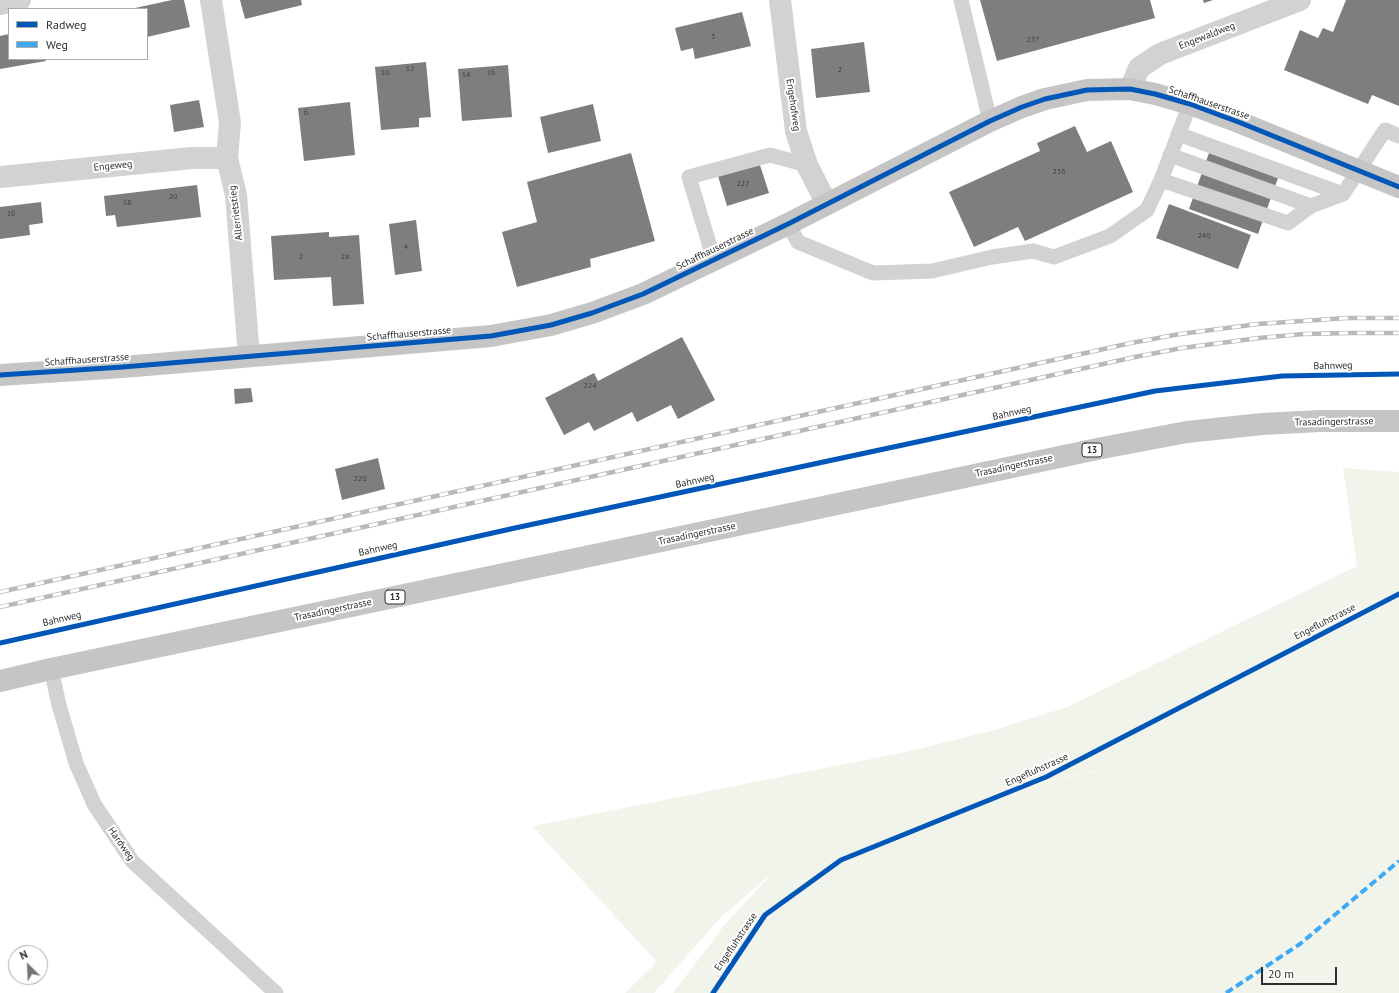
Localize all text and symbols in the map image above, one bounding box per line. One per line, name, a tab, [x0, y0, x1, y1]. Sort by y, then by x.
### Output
legend	[8, 8, 148, 60]
text: Radweg	[46, 17, 87, 32]
street label: Engewaldweg	[1177, 20, 1237, 52]
house number: 3	[711, 32, 715, 42]
house number: 237	[1026, 35, 1040, 45]
text: Weg	[46, 37, 68, 52]
house number: 12	[406, 64, 414, 74]
house number: 2	[838, 65, 842, 75]
house number: 10	[381, 68, 389, 78]
house number: 16	[487, 68, 495, 78]
house number: 14	[462, 70, 470, 80]
street label: Engehofweg	[783, 78, 803, 132]
street label: Schaffhauserstrasse	[1167, 84, 1251, 122]
house number: 6	[304, 108, 308, 118]
street label: Engeweg	[93, 158, 133, 174]
house number: 236	[1052, 167, 1066, 177]
house number: 227	[736, 179, 750, 189]
street label: Allerrietstieg	[227, 185, 245, 241]
house number: 20	[169, 192, 177, 202]
house number: 18	[123, 198, 131, 208]
house number: 16	[7, 209, 15, 219]
street label: Schaffhauserstrasse	[674, 225, 756, 273]
house number: 240	[1197, 231, 1211, 241]
house number: 4	[404, 242, 408, 252]
house number: 2	[299, 252, 303, 262]
house number: 2a	[341, 252, 349, 262]
street label: Schaffhauserstrasse	[366, 324, 452, 344]
street label: Schaffhauserstrasse	[44, 351, 130, 369]
street label: Bahnweg	[1313, 360, 1353, 372]
house number: 224	[583, 381, 597, 391]
street label: Bahnweg	[992, 403, 1032, 423]
street label: Trasadingerstrasse	[1294, 415, 1374, 429]
road number: 13	[1082, 443, 1102, 457]
street label: Trasadingerstrasse	[974, 452, 1054, 480]
street label: Bahnweg	[675, 471, 715, 491]
house number: 220	[353, 474, 367, 484]
street label: Trasadingerstrasse	[657, 520, 737, 548]
street label: Bahnweg	[358, 539, 398, 559]
road number: 13	[385, 590, 405, 604]
street label: Trasadingerstrasse	[293, 596, 373, 624]
street label: Engefluhstrasse	[1292, 601, 1358, 643]
street label: Bahnweg	[41, 609, 83, 629]
street label: Engefluhstrasse	[1004, 751, 1070, 789]
street label: Hardweg	[105, 825, 137, 863]
street label: Engefluhstrasse	[712, 911, 760, 973]
north arrow	[8, 945, 48, 985]
text: N	[17, 947, 30, 963]
scale bar	[1263, 959, 1339, 985]
text: 20 m	[1268, 966, 1294, 981]

